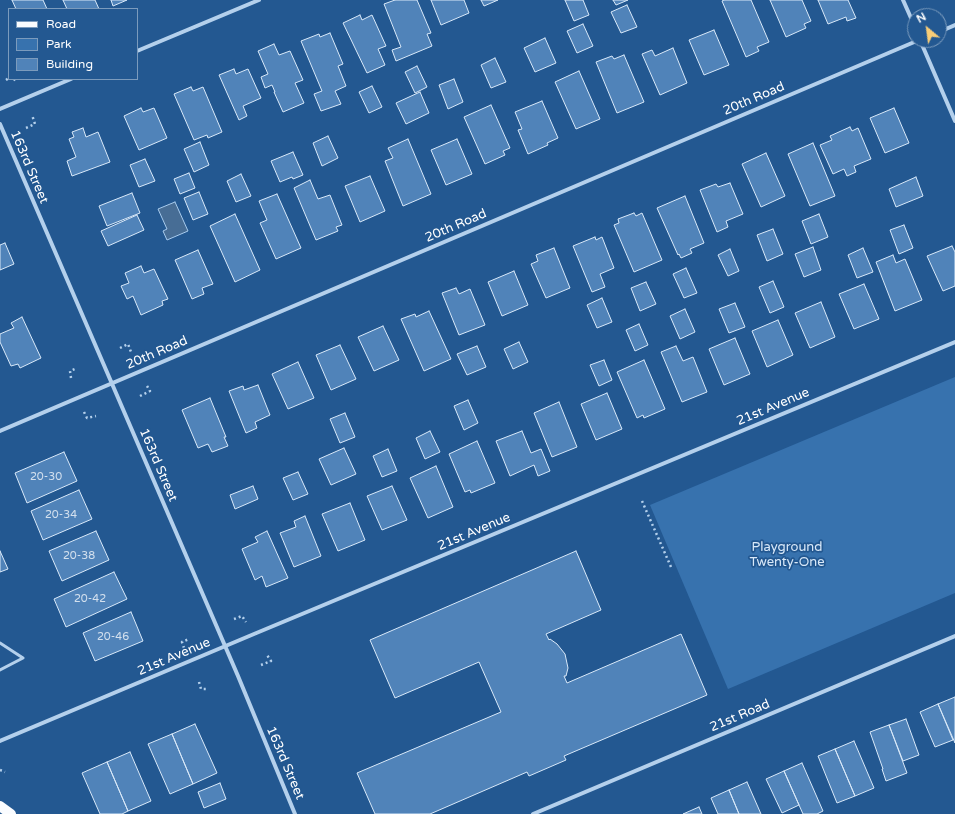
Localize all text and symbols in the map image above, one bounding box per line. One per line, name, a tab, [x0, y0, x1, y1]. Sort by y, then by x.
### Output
legend	[8, 8, 138, 80]
north arrow	[907, 8, 947, 48]
text: N	[914, 10, 928, 26]
text: Road	[46, 17, 76, 31]
text: Park	[46, 37, 72, 51]
text: Building	[46, 57, 93, 71]
street label: 20th Road	[721, 79, 787, 119]
street label: 163rd Street	[7, 128, 51, 206]
street label: 20th Road	[423, 206, 489, 246]
street label: 20th Road	[124, 333, 190, 373]
street label: 21st Avenue	[734, 385, 812, 429]
street label: 163rd Street	[136, 426, 180, 504]
house number: 20-30	[30, 470, 62, 484]
house number: 20-34	[45, 508, 77, 522]
street label: 21st Avenue	[435, 510, 513, 554]
park label: Playground Twenty-One	[749, 540, 825, 571]
house number: 20-38	[63, 549, 95, 563]
house number: 20-42	[74, 592, 106, 606]
house number: 20-46	[97, 630, 129, 644]
street label: 21st Avenue	[135, 635, 213, 679]
street label: 21st Road	[708, 696, 772, 736]
street label: 163rd Street	[263, 724, 307, 802]

